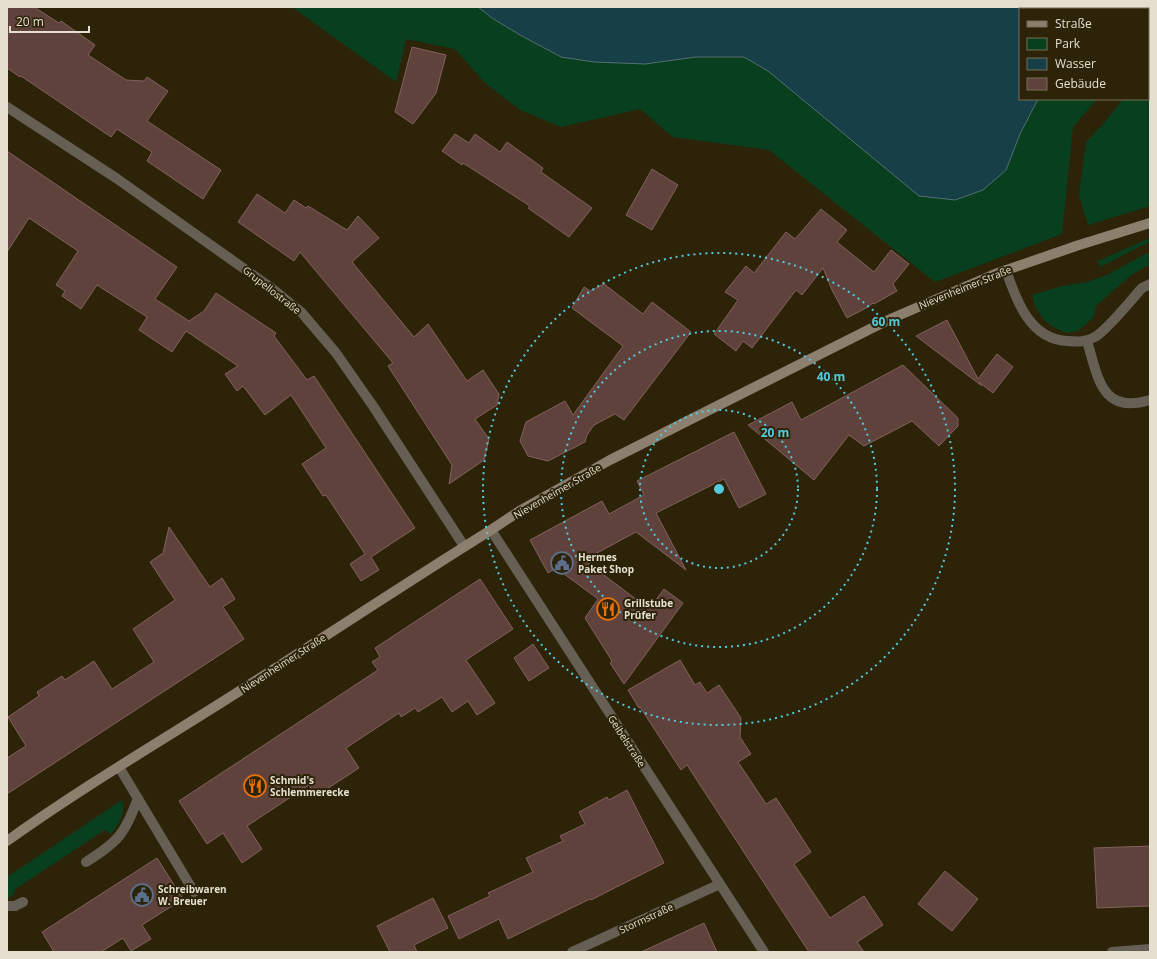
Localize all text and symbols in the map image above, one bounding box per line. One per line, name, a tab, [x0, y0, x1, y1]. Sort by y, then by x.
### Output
scale bar	[10, 8, 89, 34]
legend	[1019, 8, 1149, 100]
text: 20 m	[16, 13, 44, 30]
text: Straße	[1055, 15, 1092, 32]
text: Park	[1055, 35, 1081, 52]
text: Wasser	[1055, 55, 1096, 72]
text: Gebäude	[1055, 75, 1106, 92]
street label: Nievenheimer Straße	[917, 262, 1014, 312]
street label: Grupellostraße	[240, 263, 304, 317]
text: 60 m	[872, 313, 900, 330]
text: 40 m	[817, 368, 845, 385]
text: 20 m	[761, 424, 789, 441]
street label: Nievenheimer Straße	[511, 460, 604, 522]
centre of rings	[712, 482, 726, 496]
public building icon: Hermes Paket Shop	[549, 550, 575, 576]
place label: Hermes Paket Shop	[578, 550, 634, 576]
restaurant icon: Grillstube Prüfer	[595, 596, 621, 622]
place label: Grillstube Prüfer	[624, 596, 673, 622]
street label: Nievenheimer Straße	[238, 630, 329, 696]
street label: Geibelstraße	[605, 712, 649, 770]
restaurant icon: Schmid's Schlemmerecke	[242, 773, 268, 799]
place label: Schmid's Schlemmerecke	[270, 773, 350, 799]
public building icon: Schreibwaren W. Breuer	[129, 882, 155, 908]
place label: Schreibwaren W. Breuer	[158, 882, 227, 908]
street label: Stormstraße	[617, 899, 676, 937]

